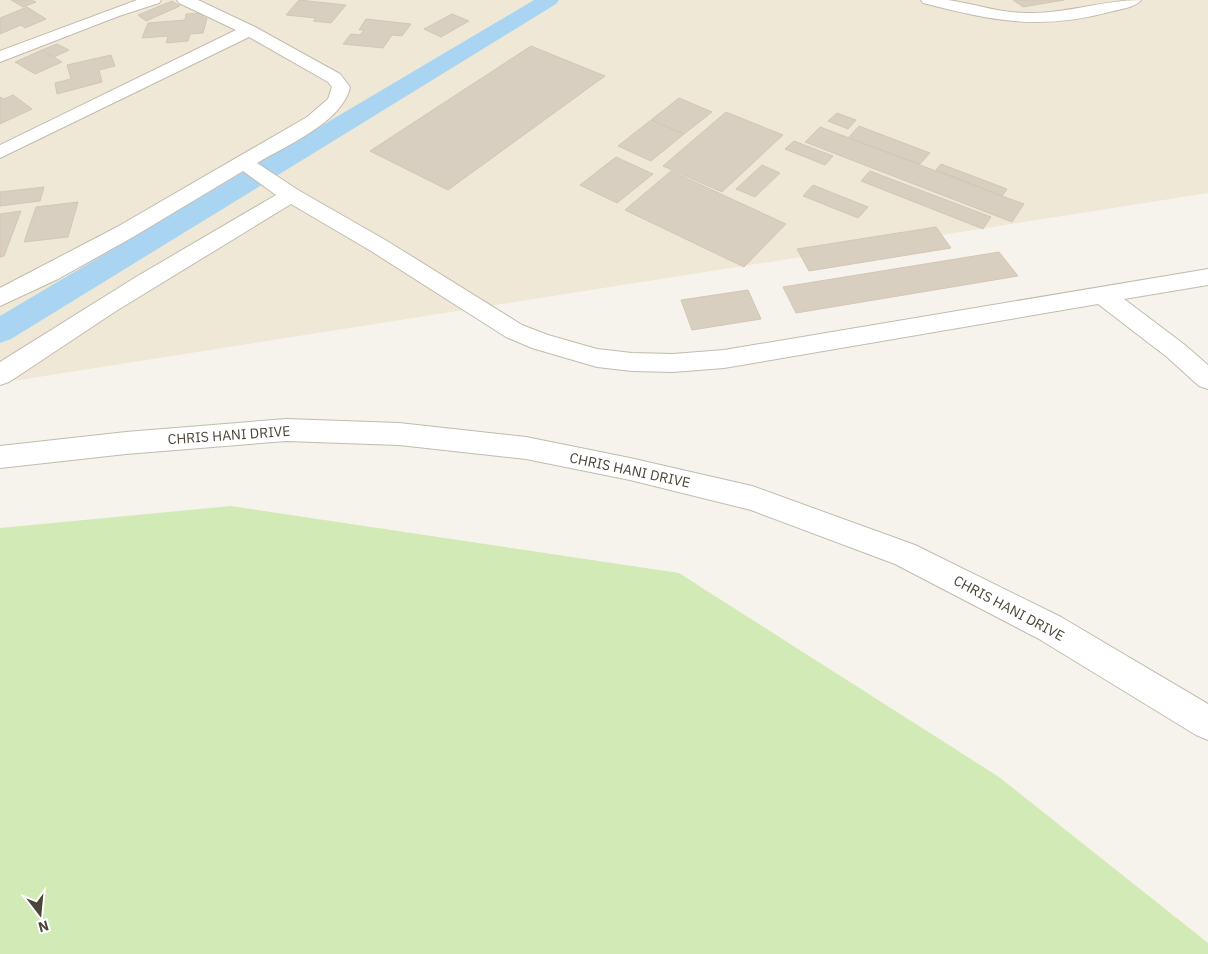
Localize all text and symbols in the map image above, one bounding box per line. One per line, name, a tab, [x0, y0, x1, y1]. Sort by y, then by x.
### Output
street label: CHRIS HANI DRIVE	[167, 422, 291, 448]
street label: CHRIS HANI DRIVE	[568, 448, 692, 492]
street label: CHRIS HANI DRIVE	[951, 571, 1067, 645]
north arrow	[15, 889, 65, 939]
text: N	[36, 916, 51, 937]

